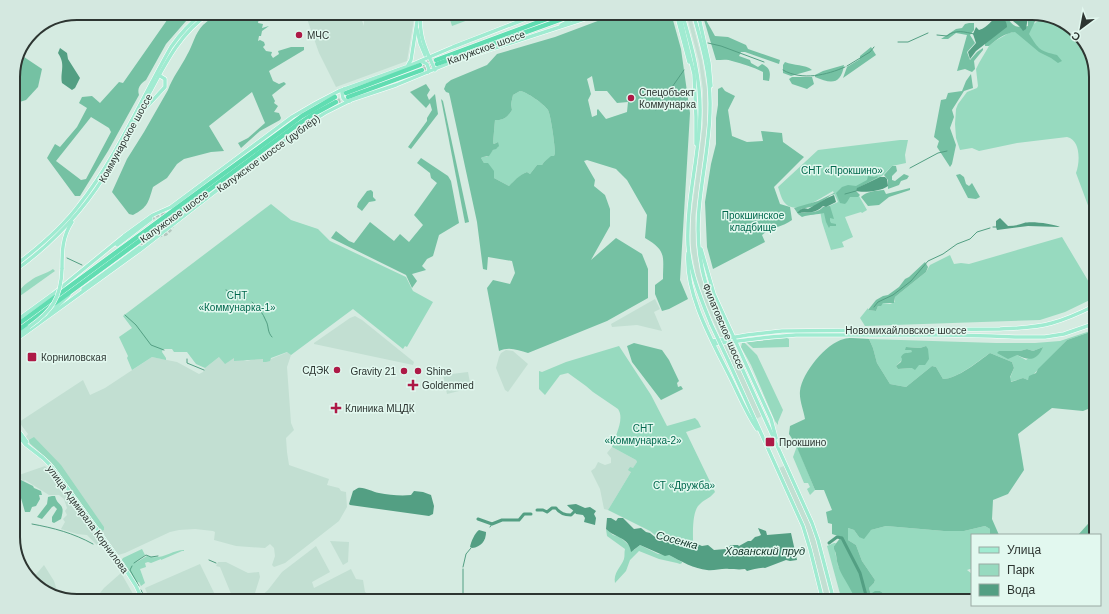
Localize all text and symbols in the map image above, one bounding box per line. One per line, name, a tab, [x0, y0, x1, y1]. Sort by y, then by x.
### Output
north arrow	[1061, 8, 1101, 48]
street label: Калужское шоссе	[446, 28, 527, 67]
text: С	[1069, 29, 1082, 44]
marker: МЧС	[294, 30, 304, 40]
place label: МЧС	[307, 30, 329, 41]
place label: Спецобъект Коммунарка	[639, 87, 696, 110]
street label: Коммунарское шоссе	[97, 92, 155, 184]
marker: Спецобъект Коммунарка	[626, 93, 636, 103]
street label: Калужское шоссе (дублёр)	[215, 112, 322, 194]
park label: СНТ «Прокшино»	[801, 165, 883, 176]
street label: Калужское шоссе	[138, 188, 211, 245]
park label: Прокшинское кладбище	[722, 210, 785, 233]
street label: Филатовское шоссе	[700, 282, 747, 371]
park label: СНТ «Коммунарка-1»	[198, 290, 276, 313]
street label: Новомихайловское шоссе	[845, 325, 967, 336]
marker: Корниловская	[26, 351, 38, 363]
place label: Корниловская	[41, 352, 106, 363]
place label: СДЭК	[302, 365, 329, 376]
marker: СДЭК	[332, 365, 342, 375]
place label: Gravity 21	[350, 366, 396, 377]
marker: Gravity 21	[399, 366, 409, 376]
marker: Shine	[413, 366, 423, 376]
place label: Shine	[426, 366, 452, 377]
marker: Goldenmed	[407, 379, 419, 391]
place label: Goldenmed	[422, 380, 474, 391]
marker: Клиника МЦДК	[330, 402, 342, 414]
place label: Клиника МЦДК	[345, 403, 415, 414]
park label: СНТ «Коммунарка-2»	[604, 423, 682, 446]
marker: Прокшино	[764, 436, 776, 448]
place label: Прокшино	[779, 437, 827, 448]
street label: улица Адмирала Корнилова	[45, 463, 131, 576]
park label: СТ «Дружба»	[653, 480, 715, 491]
water label: Сосенка	[655, 529, 699, 551]
legend	[971, 534, 1101, 606]
text: Улица	[1007, 543, 1041, 557]
water label: Хованский пруд	[724, 545, 805, 557]
text: Парк	[1007, 563, 1035, 577]
text: Вода	[1007, 583, 1035, 597]

